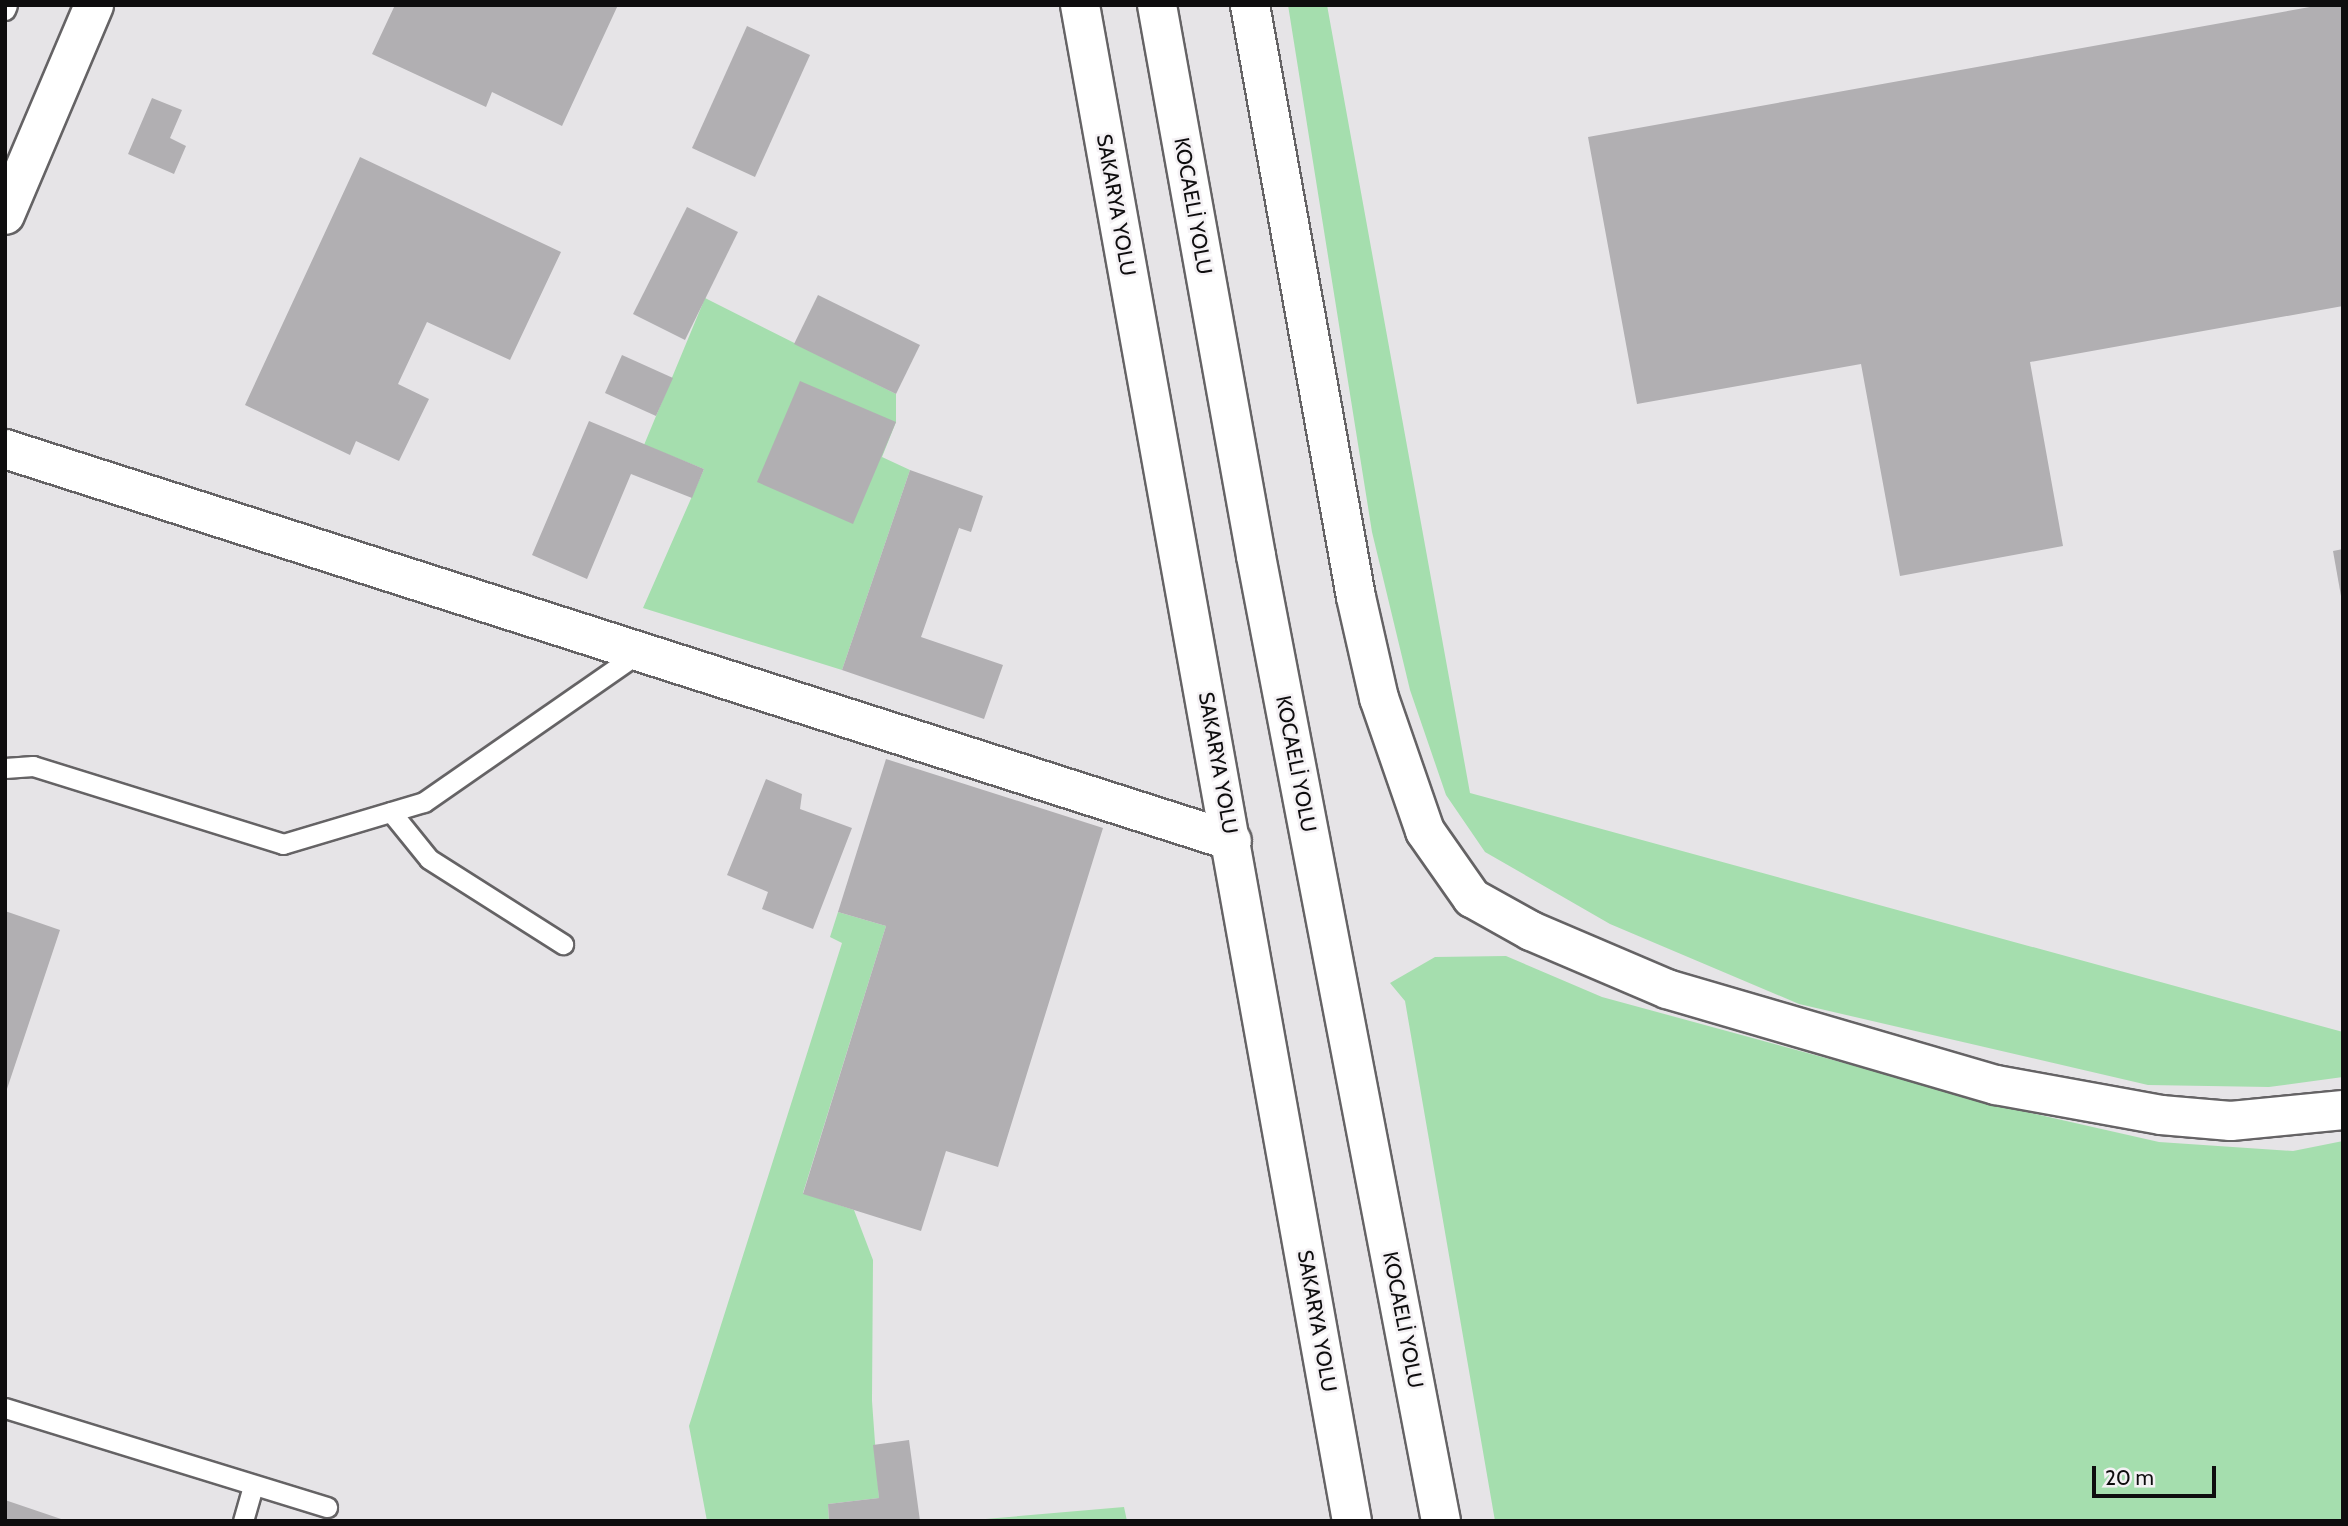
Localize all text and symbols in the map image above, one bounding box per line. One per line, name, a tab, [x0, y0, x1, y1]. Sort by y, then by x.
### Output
street label: SAKARYA YOLU	[1091, 132, 1141, 278]
street label: KOCAELİ YOLU	[1169, 136, 1217, 276]
street label: SAKARYA YOLU	[1193, 690, 1243, 836]
street label: KOCAELİ YOLU	[1270, 694, 1322, 834]
street label: SAKARYA YOLU	[1292, 1248, 1342, 1394]
street label: KOCAELİ YOLU	[1377, 1250, 1429, 1390]
scale bar	[2096, 1452, 2220, 1496]
text: 20 m	[2105, 1465, 2154, 1490]

